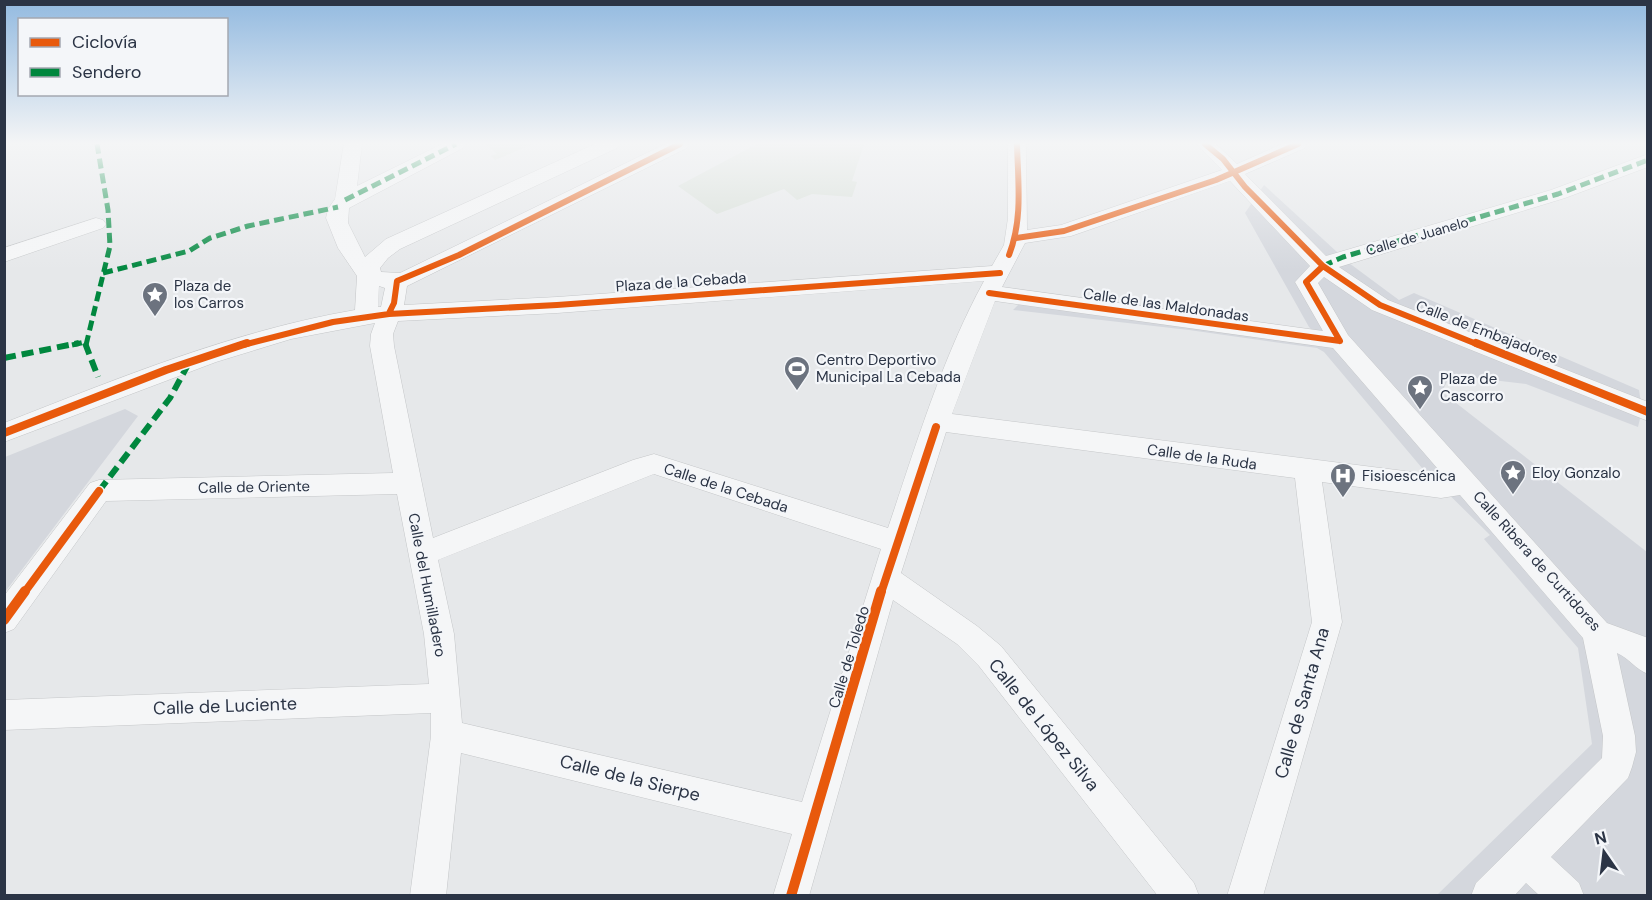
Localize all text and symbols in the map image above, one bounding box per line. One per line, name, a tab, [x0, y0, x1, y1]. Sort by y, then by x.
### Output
legend	[18, 18, 228, 96]
text: Ciclovía	[72, 30, 137, 54]
text: Sendero	[72, 60, 142, 84]
street label: Calle de Juanelo	[1364, 213, 1470, 259]
street label: Plaza de la Cebada	[615, 267, 747, 297]
place label: Plaza de los Carros	[174, 276, 244, 313]
place icon: Plaza de los Carros	[140, 280, 170, 318]
street label: Calle de las Maldonadas	[1082, 283, 1250, 327]
street label: Calle de Embajadores	[1413, 296, 1561, 368]
place label: Centro Deportivo Municipal La Cebada	[816, 350, 961, 387]
sports icon: Centro Deportivo Municipal La Cebada	[782, 354, 812, 392]
place label: Plaza de Cascorro	[1440, 369, 1504, 406]
place icon: Plaza de Cascorro	[1405, 373, 1435, 411]
street label: Calle de la Ruda	[1146, 439, 1258, 475]
street label: Calle de la Cebada	[661, 458, 791, 518]
place icon: Eloy Gonzalo	[1498, 458, 1528, 496]
hospital icon: Fisioescénica	[1328, 461, 1358, 499]
place label: Eloy Gonzalo	[1532, 463, 1621, 483]
place label: Fisioescénica	[1362, 466, 1456, 486]
street label: Calle de Oriente	[198, 476, 310, 498]
street label: Calle Ribera de Curtidores	[1469, 487, 1605, 635]
street label: Calle del Humilladero	[403, 511, 451, 659]
street label: Calle de Toledo	[824, 603, 874, 711]
street label: Calle de Santa Ana	[1269, 625, 1335, 781]
street label: Calle de López Silva	[983, 654, 1105, 796]
street label: Calle de Luciente	[153, 691, 297, 721]
street label: Calle de la Sierpe	[557, 749, 703, 807]
north arrow	[1574, 822, 1634, 882]
text: N	[1592, 826, 1609, 850]

